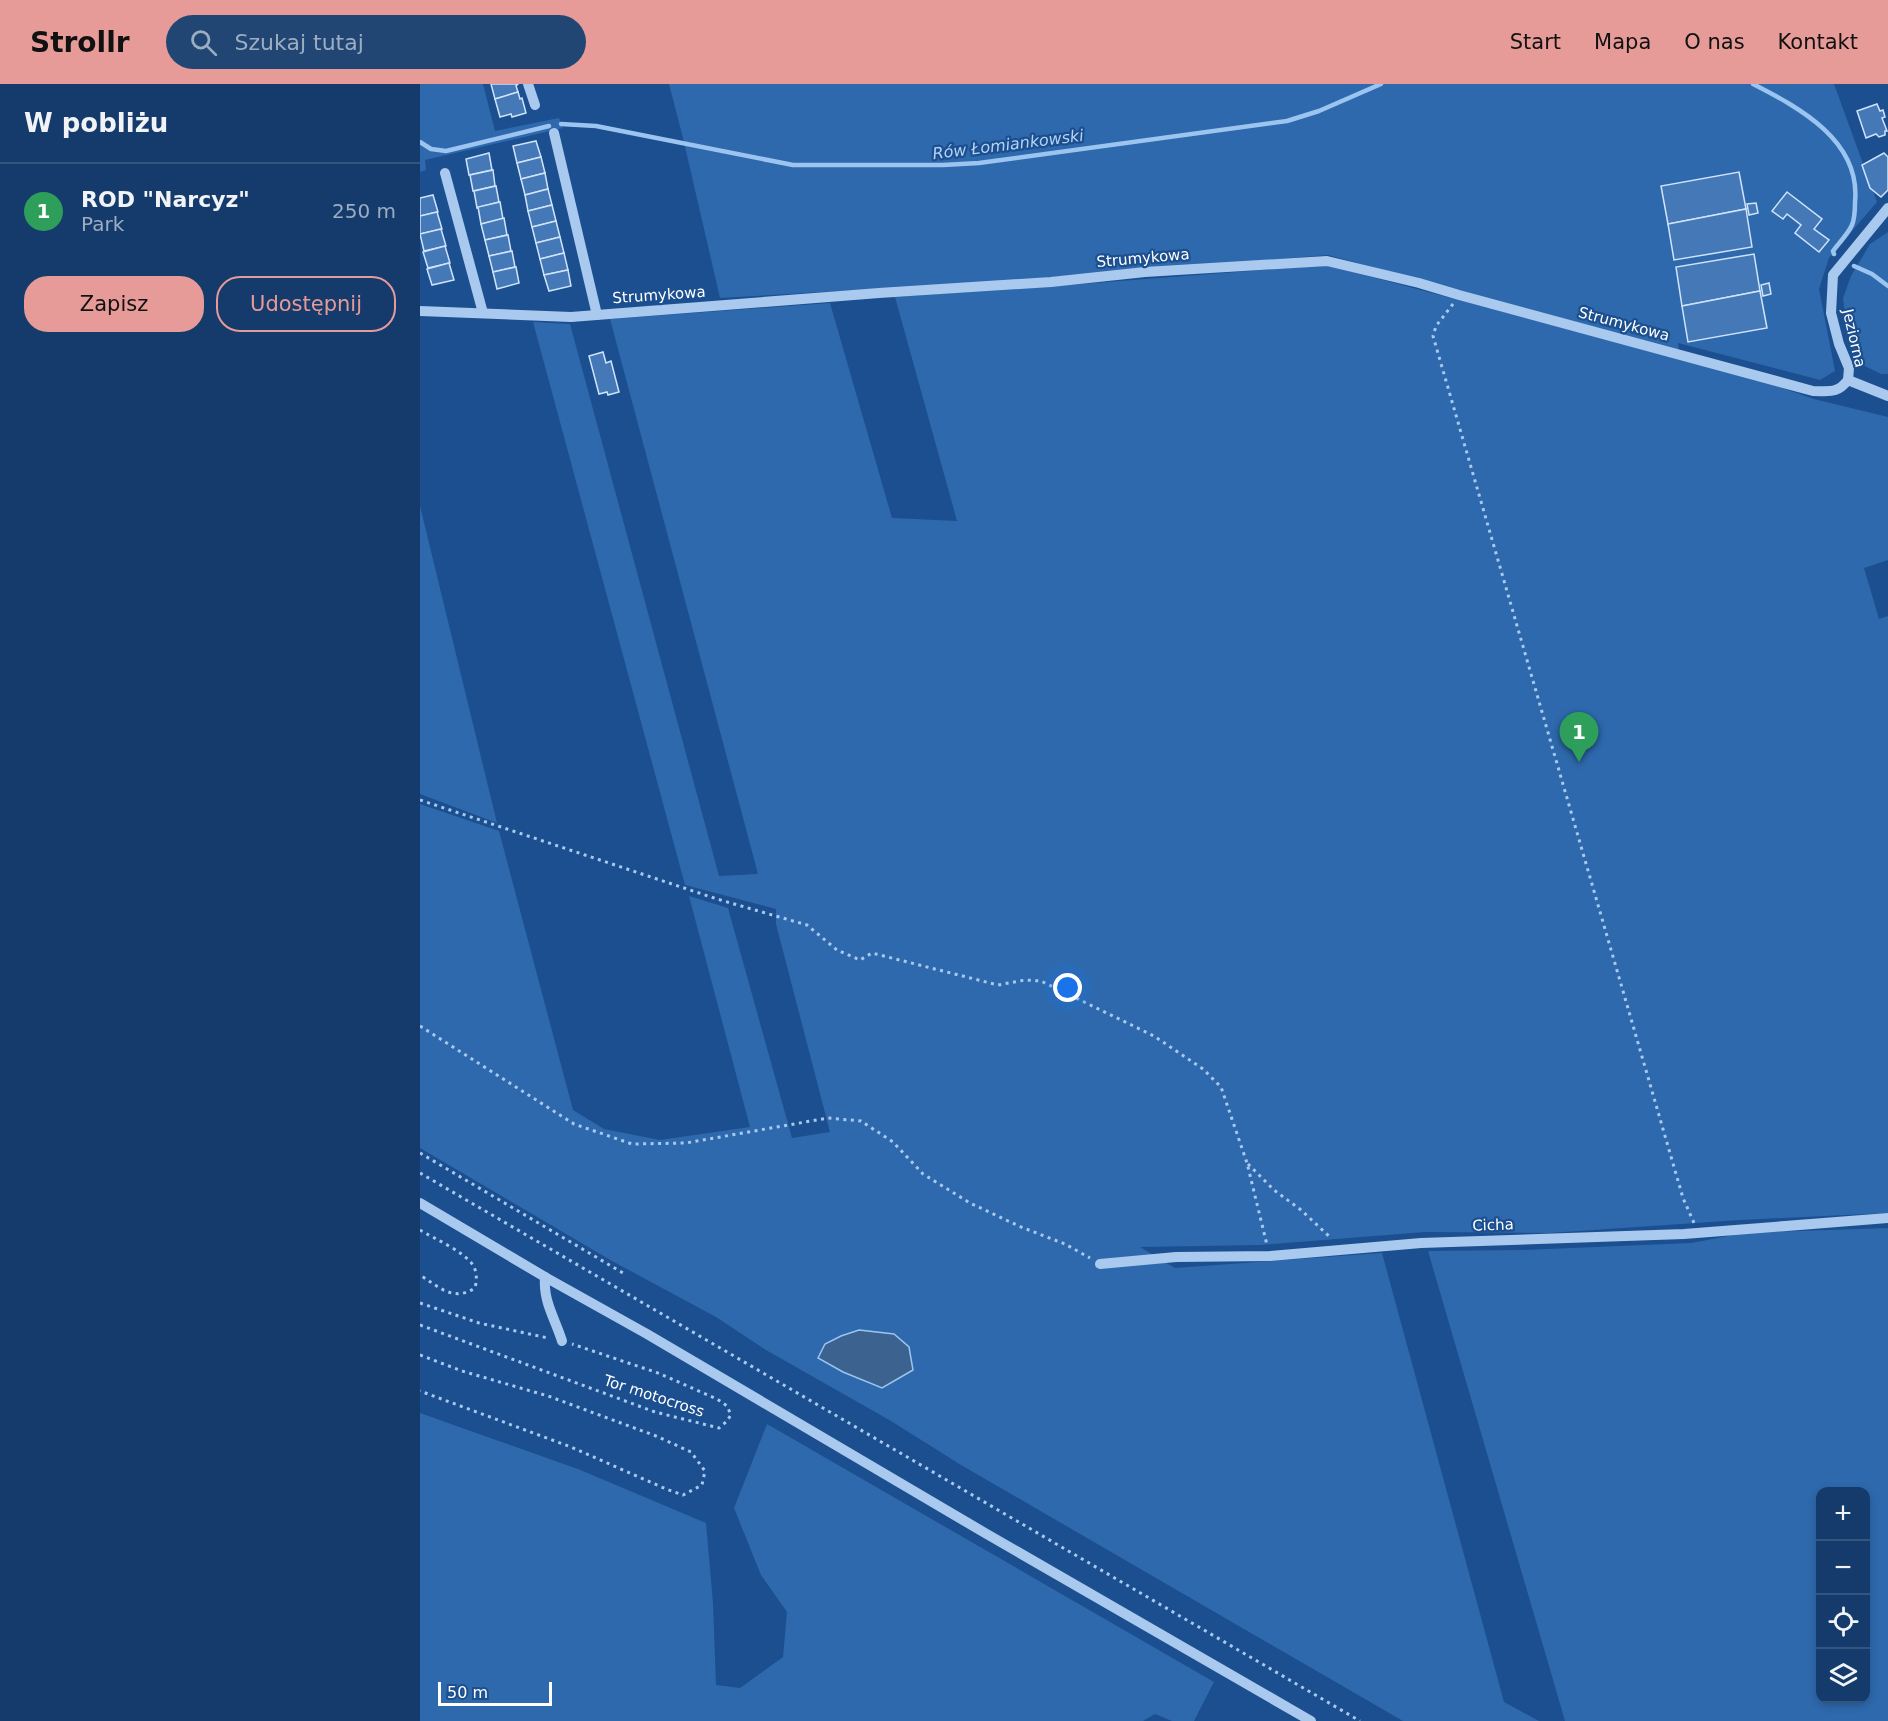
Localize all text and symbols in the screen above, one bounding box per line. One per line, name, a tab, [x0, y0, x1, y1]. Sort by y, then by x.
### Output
search box	[166, 15, 586, 69]
text: Strollr	[30, 26, 130, 59]
icon: search	[187, 26, 220, 59]
text: Szukaj tutaj	[235, 30, 364, 55]
text: Start	[1510, 30, 1561, 54]
text: Mapa	[1594, 30, 1651, 54]
text: O nas	[1684, 30, 1745, 54]
text: Kontakt	[1778, 30, 1858, 54]
text: W pobliżu	[24, 108, 168, 138]
water label: Rów Łomiankowski	[931, 126, 1085, 163]
text: ROD "Narcyz"	[81, 187, 250, 212]
text: 1	[37, 199, 50, 223]
text: 250 m	[332, 199, 396, 223]
text: Park	[81, 212, 124, 236]
street label: Strumykowa	[1096, 245, 1190, 271]
button: Zapisz	[24, 276, 204, 332]
button: Udostępnij	[216, 276, 396, 332]
street label: Strumykowa	[612, 283, 706, 307]
street label: Strumykowa	[1577, 303, 1671, 345]
street label: Jeziorna	[1838, 306, 1869, 369]
pin: 1	[1560, 712, 1598, 762]
your location	[1053, 973, 1082, 1002]
street label: Cicha	[1472, 1215, 1514, 1235]
street label: Tor motocross	[601, 1371, 707, 1421]
map controls	[1816, 1487, 1870, 1703]
button: +	[1816, 1487, 1870, 1541]
button: −	[1816, 1541, 1870, 1595]
button: locate	[1816, 1595, 1870, 1649]
button: layers	[1816, 1649, 1870, 1703]
scale bar	[438, 1679, 552, 1706]
text: 50 m	[447, 1683, 488, 1702]

